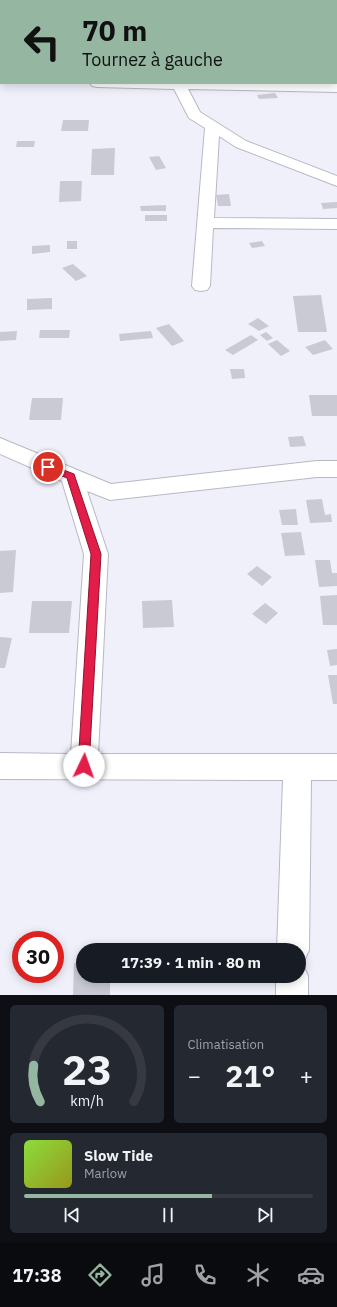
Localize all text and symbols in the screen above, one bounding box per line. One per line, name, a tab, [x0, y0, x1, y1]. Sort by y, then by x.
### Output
text: 70 m	[82, 12, 147, 49]
icon: left	[16, 16, 68, 68]
text: Tournez à gauche	[82, 48, 223, 71]
pin	[31, 450, 65, 484]
icon: arrive	[37, 456, 59, 478]
position arrow	[63, 745, 105, 787]
speed limit sign: 30	[12, 931, 64, 983]
text: 17:39 · 1 min · 80 m	[121, 953, 261, 972]
text: Climatisation	[188, 1036, 264, 1053]
text: 23	[62, 1042, 112, 1096]
text: 21°	[225, 1056, 275, 1095]
text: −	[188, 1061, 201, 1090]
text: +	[300, 1061, 313, 1090]
text: km/h	[70, 1091, 104, 1110]
text: Slow Tide	[84, 1146, 153, 1165]
text: Marlow	[84, 1165, 127, 1182]
icon: previous	[61, 1204, 83, 1226]
icon: pause	[157, 1204, 179, 1226]
icon: next	[254, 1204, 276, 1226]
icon: directions	[86, 1261, 114, 1289]
icon: music	[139, 1261, 167, 1289]
icon: phone	[191, 1261, 219, 1289]
icon: climate	[244, 1261, 272, 1289]
icon: car	[297, 1261, 325, 1289]
text: 17:38	[12, 1264, 61, 1287]

